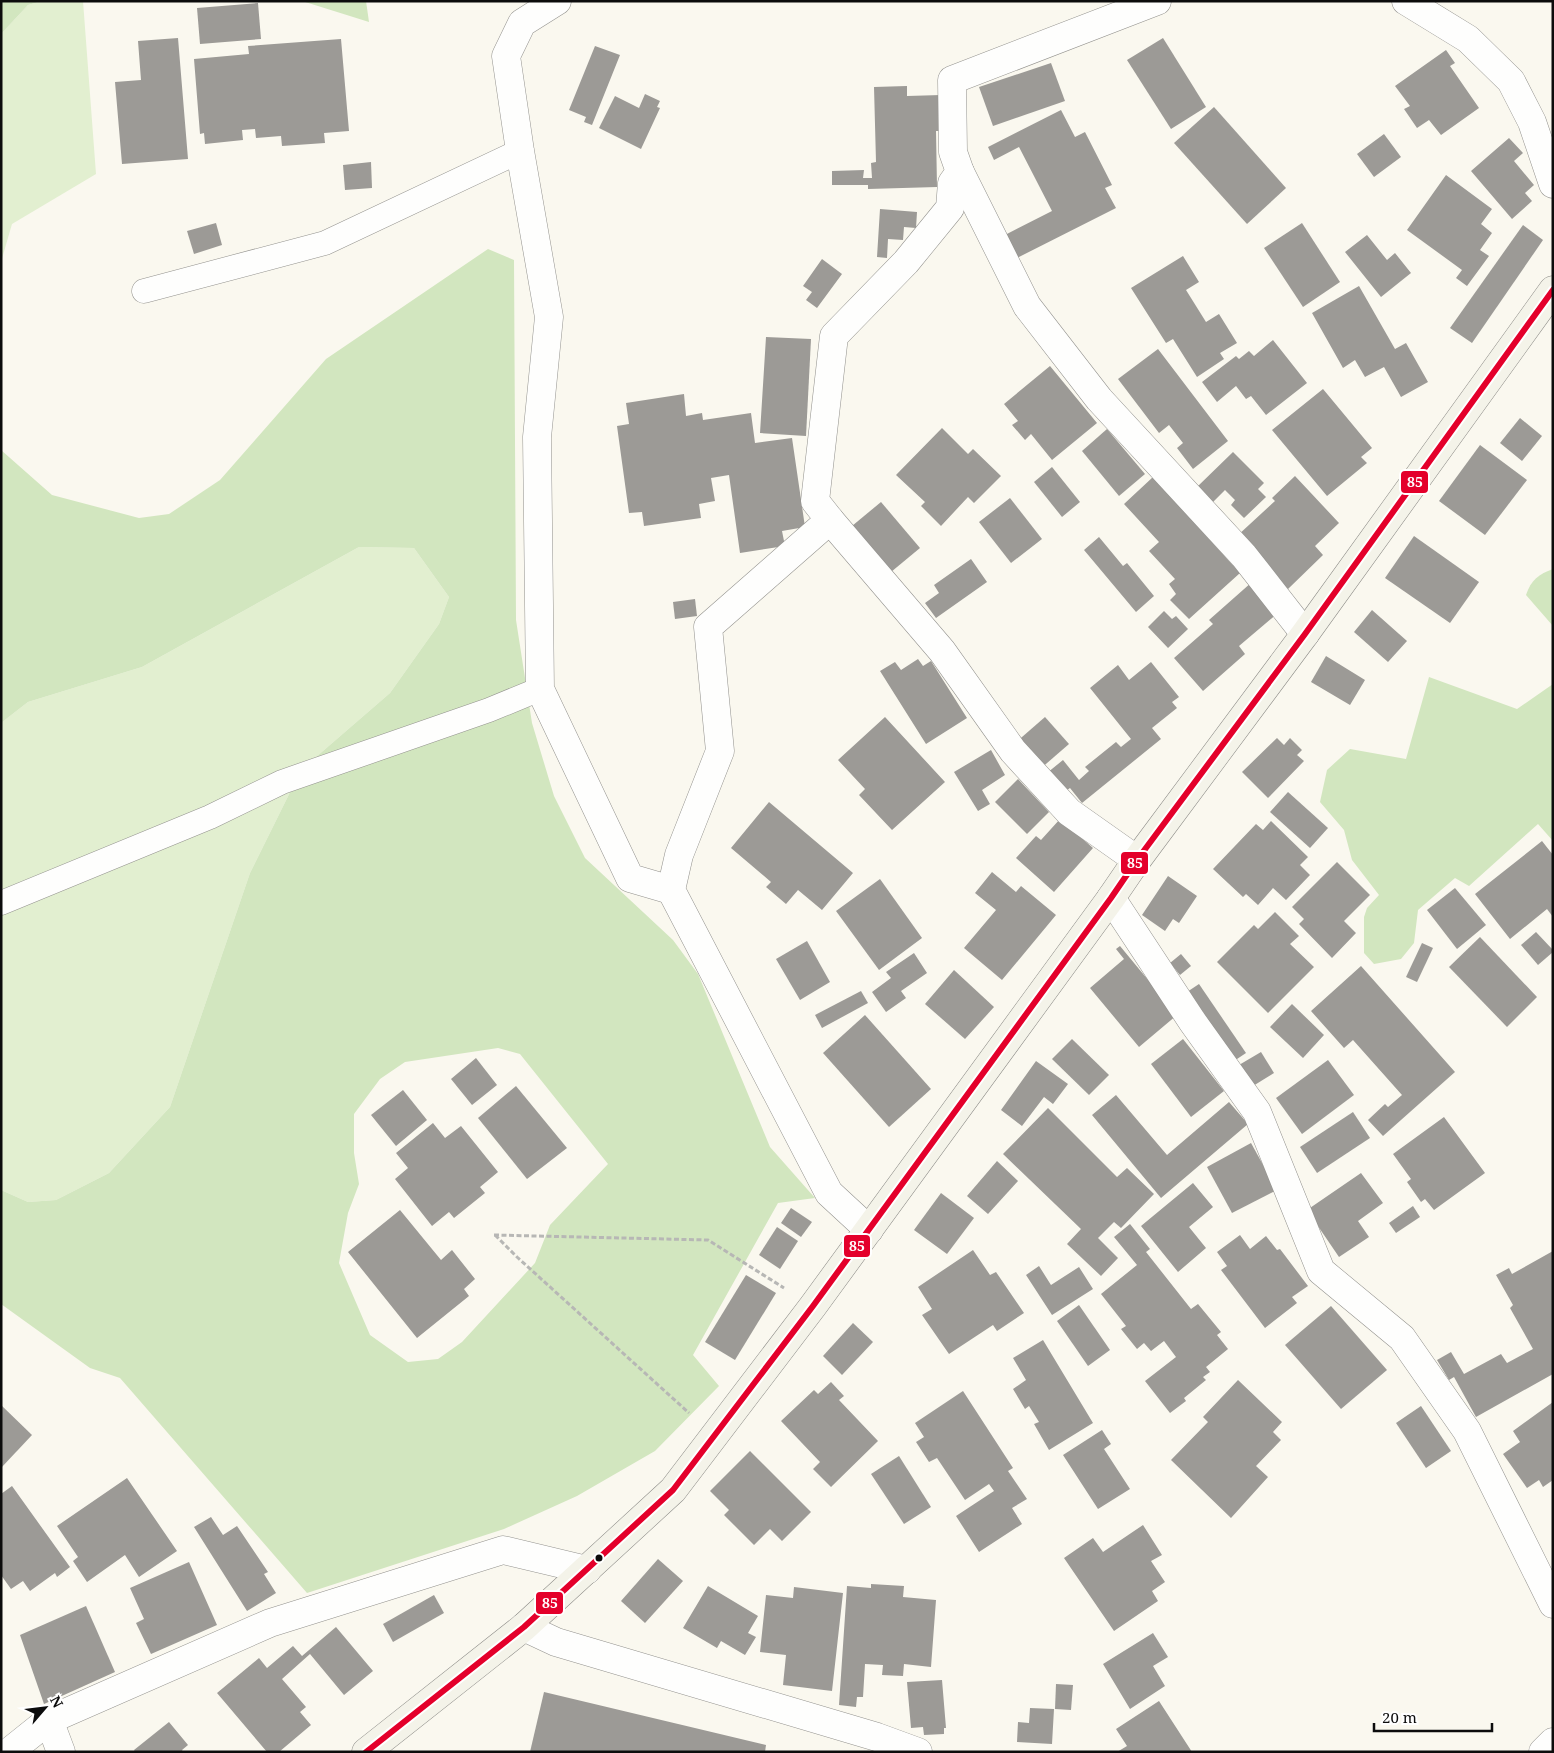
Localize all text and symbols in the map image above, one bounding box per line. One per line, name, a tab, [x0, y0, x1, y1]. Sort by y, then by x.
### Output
line badge: 85	[1400, 470, 1429, 494]
text: 85	[1407, 472, 1423, 491]
line badge: 85	[1120, 851, 1149, 875]
text: 85	[1127, 853, 1143, 872]
line badge: 85	[843, 1234, 871, 1258]
text: 85	[849, 1236, 865, 1255]
unlabelled marker	[594, 1553, 604, 1563]
line badge: 85	[535, 1591, 564, 1615]
text: 85	[542, 1593, 558, 1612]
north arrow	[20, 1683, 70, 1733]
text: N	[46, 1692, 68, 1711]
scale bar	[1374, 1700, 1492, 1732]
text: 20 m	[1382, 1707, 1417, 1727]

